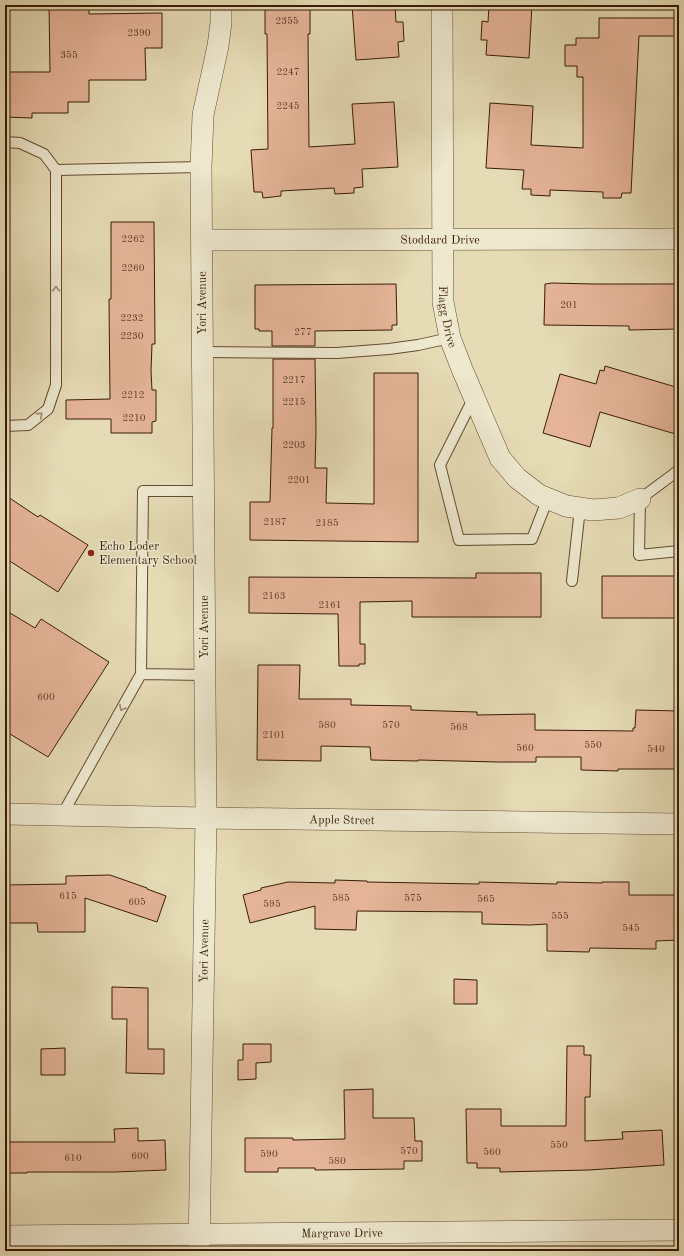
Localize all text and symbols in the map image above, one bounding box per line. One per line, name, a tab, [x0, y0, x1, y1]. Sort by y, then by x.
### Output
house number: 2355	[275, 16, 299, 26]
house number: 2390	[127, 28, 151, 38]
house number: 355	[60, 50, 78, 60]
house number: 2247	[276, 67, 300, 77]
house number: 2245	[276, 101, 300, 111]
house number: 2262	[121, 234, 145, 244]
street label: Stoddard Drive	[400, 234, 480, 247]
house number: 2260	[121, 263, 145, 273]
street label: Yori Avenue	[197, 271, 209, 335]
one-way arrow	[52, 286, 60, 292]
street label: Flagg Drive	[436, 286, 458, 350]
house number: 201	[560, 300, 578, 310]
house number: 2232	[120, 313, 144, 323]
house number: 277	[294, 327, 312, 337]
house number: 2230	[120, 331, 144, 341]
house number: 2217	[282, 375, 306, 385]
house number: 2212	[121, 390, 145, 400]
house number: 2215	[282, 397, 306, 407]
one-way arrow	[36, 412, 43, 419]
house number: 2210	[122, 413, 146, 423]
house number: 2203	[282, 440, 306, 450]
house number: 2201	[287, 475, 311, 485]
house number: 2187	[263, 517, 287, 527]
house number: 2185	[315, 518, 339, 528]
place label: Echo Loder Elementary School	[99, 541, 197, 567]
marker: Echo Loder Elementary School	[86, 548, 96, 558]
house number: 2163	[262, 591, 286, 601]
street label: Yori Avenue	[199, 595, 211, 659]
house number: 2161	[318, 600, 342, 610]
house number: 600	[37, 692, 55, 702]
one-way arrow	[119, 704, 127, 711]
house number: 580	[318, 720, 336, 730]
house number: 570	[382, 720, 400, 730]
house number: 568	[450, 722, 468, 732]
house number: 2101	[262, 730, 286, 740]
house number: 550	[584, 740, 602, 750]
house number: 560	[516, 743, 534, 753]
house number: 540	[647, 744, 665, 754]
street label: Apple Street	[309, 814, 375, 827]
house number: 615	[59, 891, 77, 901]
house number: 585	[332, 893, 350, 903]
house number: 575	[404, 893, 422, 903]
house number: 565	[477, 894, 495, 904]
house number: 605	[128, 897, 146, 907]
house number: 595	[263, 899, 281, 909]
house number: 555	[551, 911, 569, 921]
street label: Yori Avenue	[198, 919, 211, 983]
house number: 545	[622, 923, 640, 933]
house number: 550	[550, 1140, 568, 1150]
house number: 570	[400, 1146, 418, 1156]
house number: 560	[483, 1147, 501, 1157]
house number: 590	[260, 1149, 278, 1159]
house number: 600	[131, 1151, 149, 1161]
house number: 610	[64, 1153, 82, 1163]
house number: 580	[328, 1156, 346, 1166]
street label: Margrave Drive	[301, 1228, 383, 1240]

